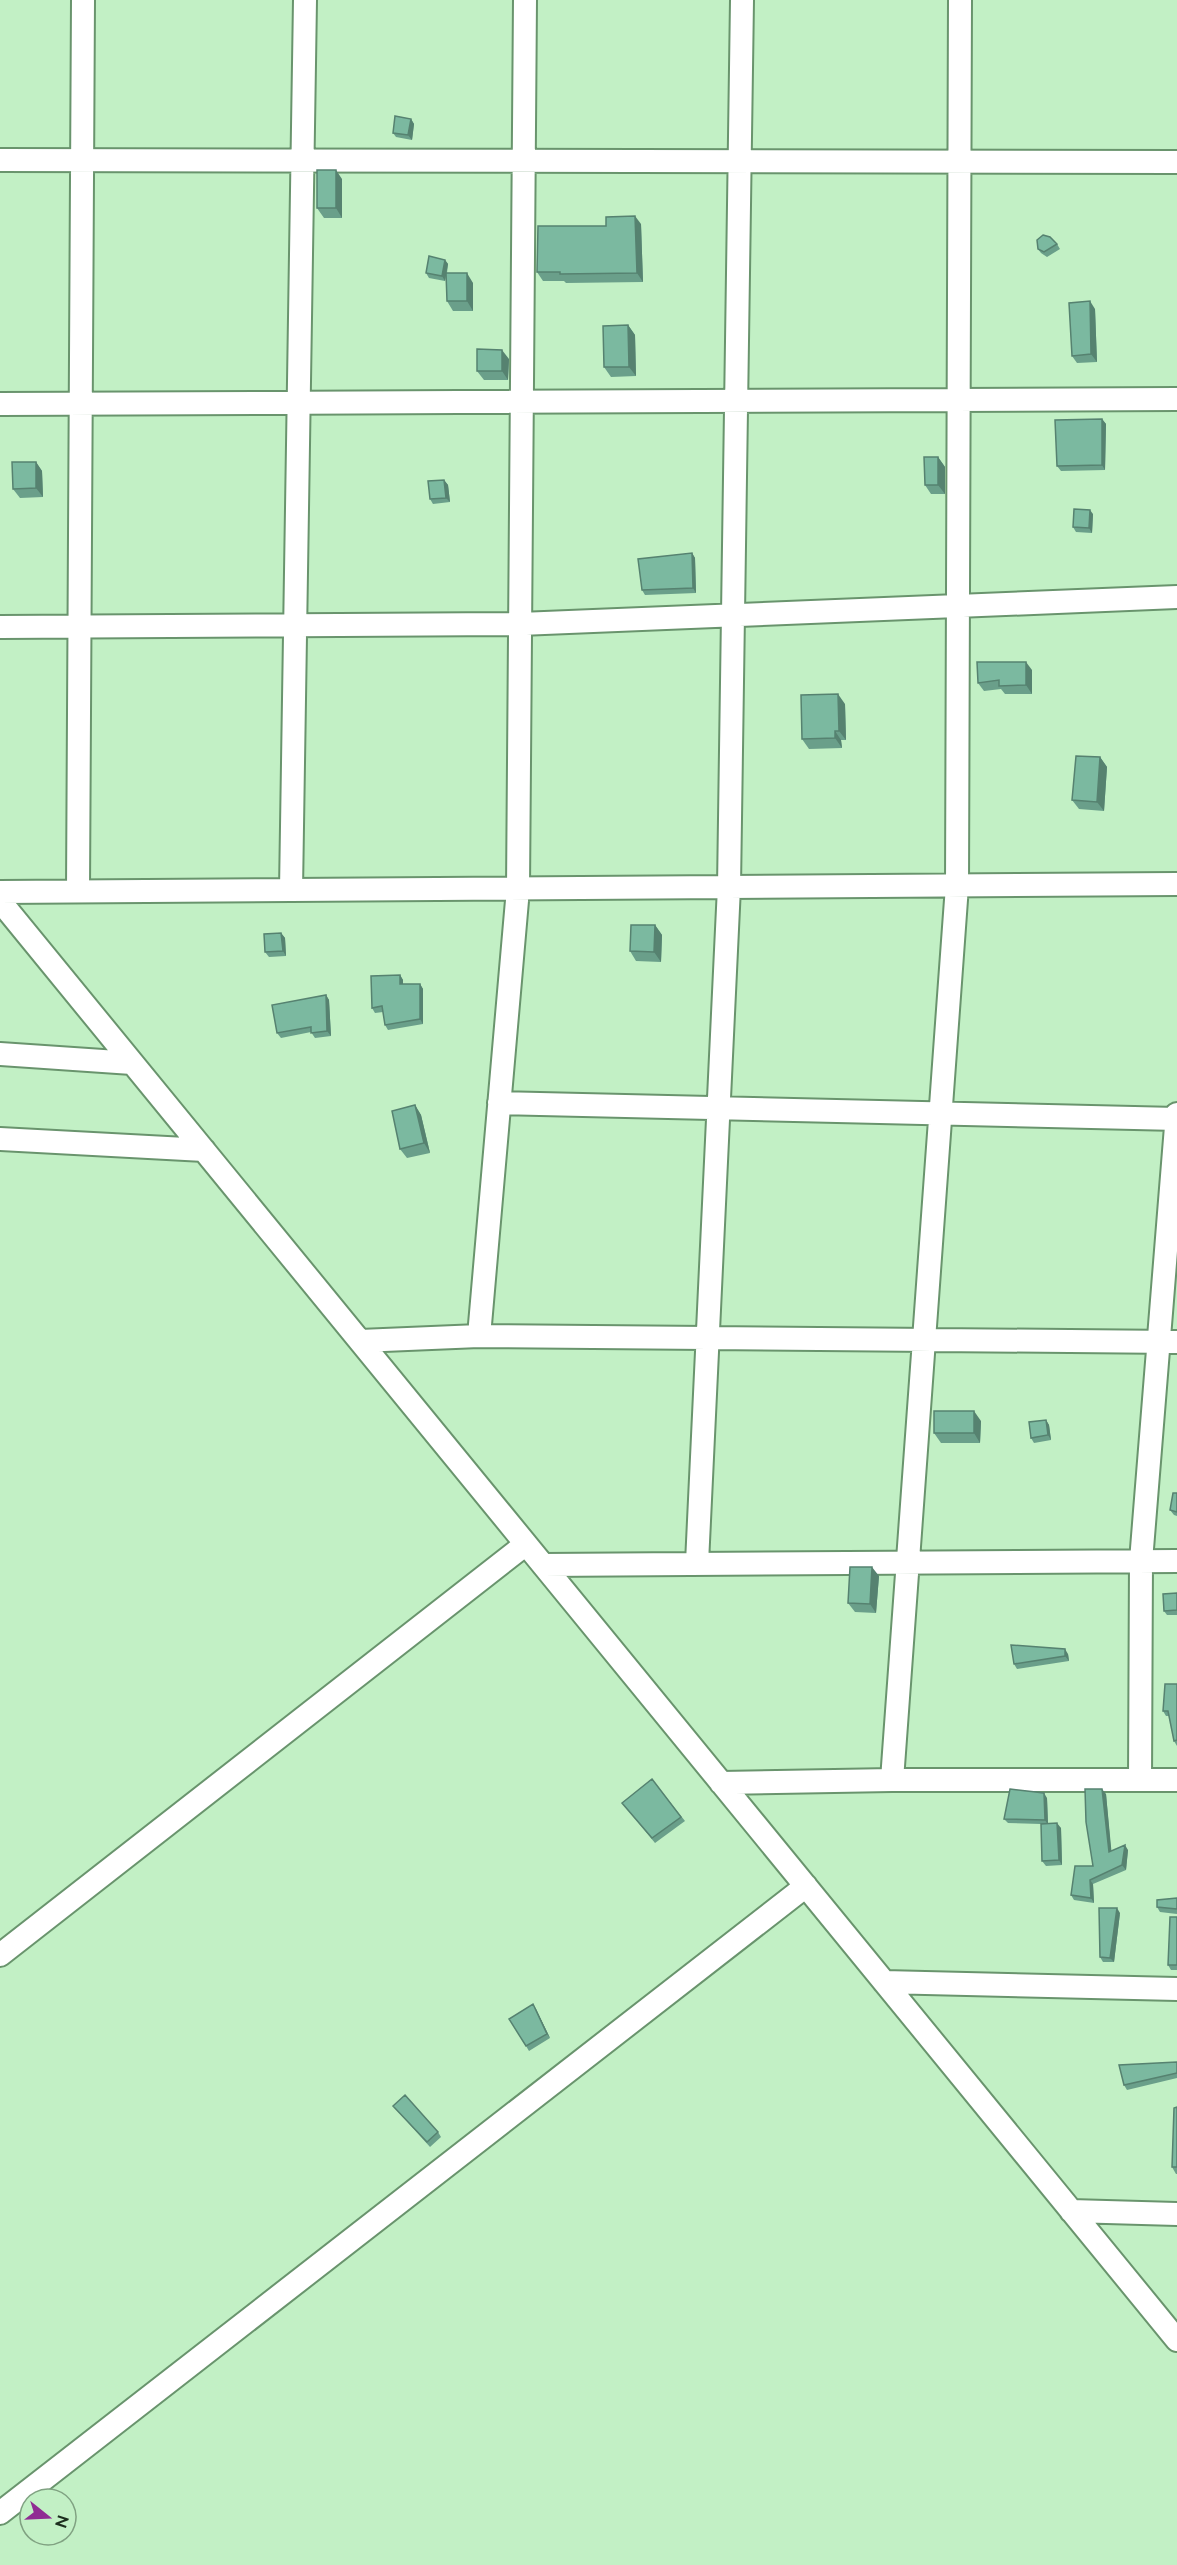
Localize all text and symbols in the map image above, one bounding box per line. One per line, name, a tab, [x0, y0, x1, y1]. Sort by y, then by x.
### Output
north arrow	[18, 2487, 78, 2547]
text: N	[51, 2513, 73, 2530]

